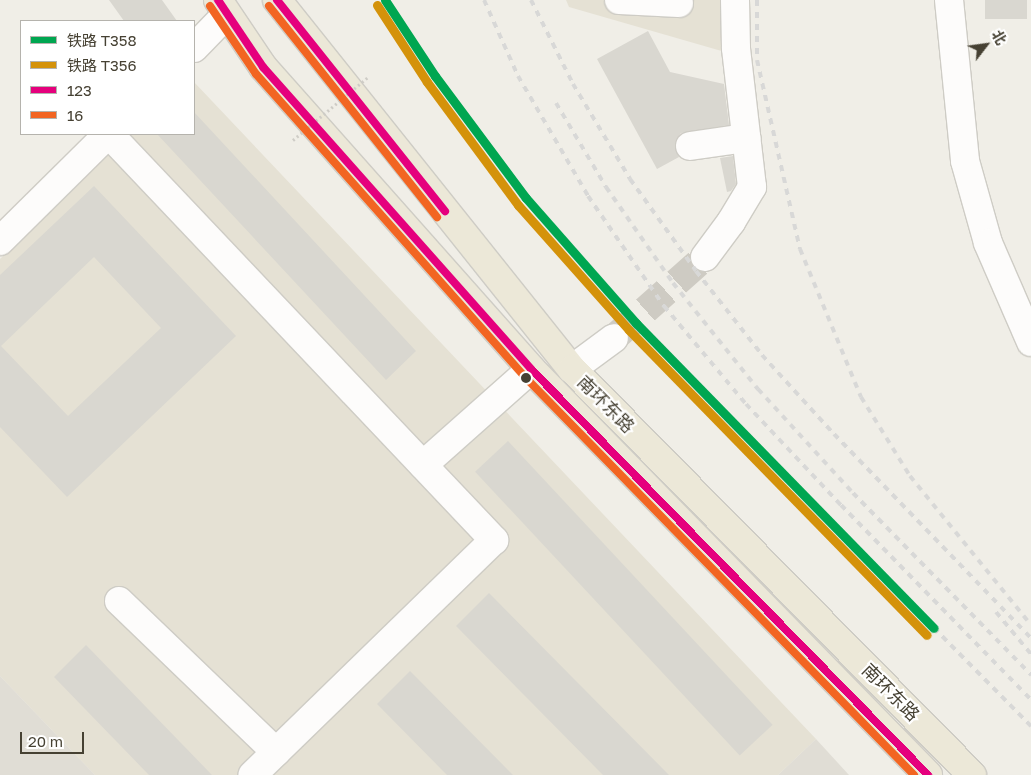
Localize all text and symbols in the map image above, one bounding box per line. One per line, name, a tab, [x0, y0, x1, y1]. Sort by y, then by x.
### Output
legend	[20, 20, 195, 135]
north arrow	[961, 20, 1011, 70]
text: 北	[989, 27, 1010, 48]
text: 铁路 T358	[67, 31, 137, 49]
text: 铁路 T356	[67, 56, 137, 74]
text: 123	[67, 81, 92, 99]
text: 16	[67, 106, 83, 124]
street label: 南环东路	[573, 371, 639, 437]
unlabelled marker	[521, 373, 531, 383]
street label: 南环东路	[858, 659, 924, 725]
scale bar	[22, 722, 86, 754]
text: 20 m	[28, 732, 63, 750]

